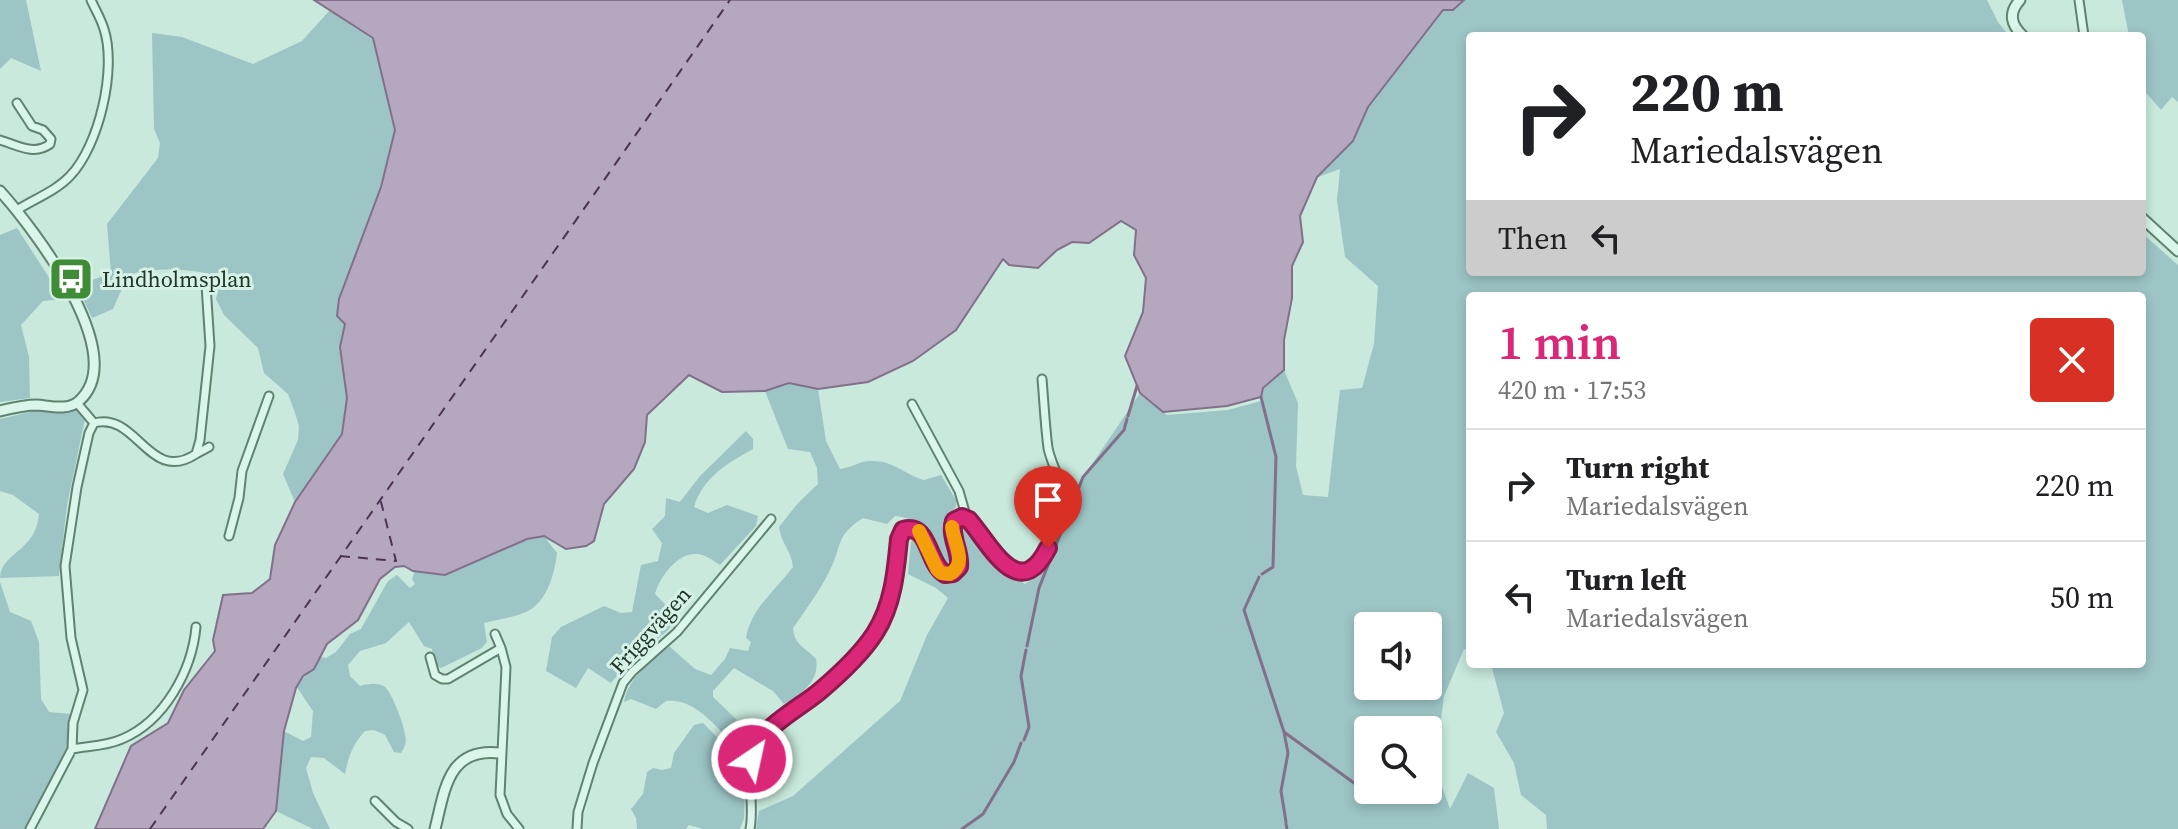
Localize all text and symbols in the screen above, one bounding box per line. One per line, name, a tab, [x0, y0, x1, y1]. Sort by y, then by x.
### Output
text: 220 m	[1630, 53, 1784, 130]
icon: right	[1498, 64, 1602, 168]
text: Mariedalsvägen	[1630, 126, 1883, 175]
icon: left	[1584, 216, 1628, 260]
text: Then	[1498, 218, 1568, 259]
bus stop icon: Lindholmsplan	[47, 255, 95, 303]
place label: Lindholmsplan	[102, 264, 252, 294]
text: 1 min	[1498, 309, 1621, 375]
button: close	[2030, 318, 2114, 402]
text: 420 m · 17:53	[1498, 372, 1646, 408]
text: Turn right	[1566, 447, 1709, 488]
icon: right	[1498, 463, 1542, 507]
text: 220 m	[2035, 465, 2114, 506]
pin	[1014, 466, 1082, 548]
icon: arrive	[1026, 478, 1070, 522]
text: Mariedalsvägen	[1566, 488, 1749, 524]
text: Turn left	[1566, 559, 1686, 600]
icon: left	[1498, 575, 1542, 619]
text: 50 m	[2050, 577, 2114, 618]
street label: Friggvägen	[603, 580, 697, 680]
text: Mariedalsvägen	[1566, 600, 1749, 636]
map controls	[1354, 612, 1442, 804]
button: sound	[1354, 612, 1442, 700]
button: search	[1354, 716, 1442, 804]
position arrow	[710, 717, 794, 801]

